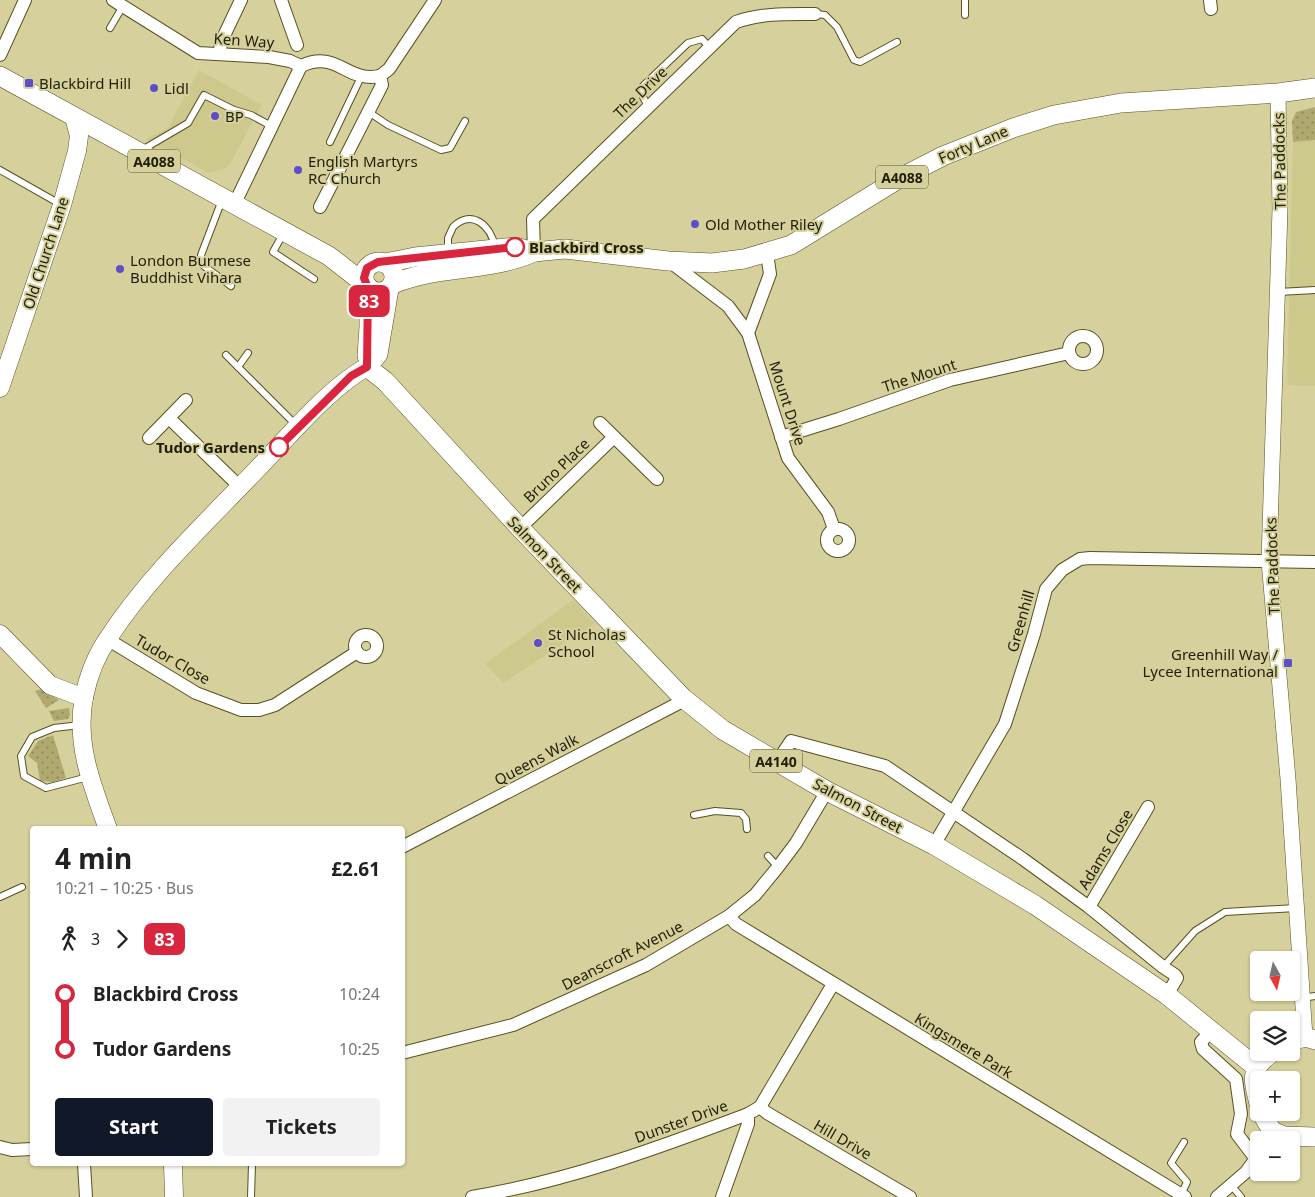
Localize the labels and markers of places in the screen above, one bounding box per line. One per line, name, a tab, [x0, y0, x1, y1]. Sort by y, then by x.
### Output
place label: Blackbird Hill	[39, 73, 131, 93]
marker: Blackbird Hill	[23, 77, 35, 89]
place label: Lidl	[164, 78, 189, 98]
marker: Lidl	[148, 82, 160, 94]
place label: BP	[225, 106, 244, 126]
marker: BP	[209, 110, 221, 122]
place label: English Martyrs RC Church	[308, 151, 418, 188]
marker: English Martyrs RC Church	[292, 164, 304, 176]
place label: Old Mother Riley	[705, 214, 823, 234]
marker: Old Mother Riley	[689, 218, 701, 230]
marker: Blackbird Cross	[505, 237, 525, 257]
place label: Blackbird Cross	[529, 237, 644, 257]
place label: London Burmese Buddhist Vihara	[130, 250, 251, 287]
marker: London Burmese Buddhist Vihara	[114, 263, 126, 275]
place label: Tudor Gardens	[156, 437, 265, 457]
marker: Tudor Gardens	[269, 437, 289, 457]
place label: St Nicholas School	[548, 624, 626, 661]
marker: St Nicholas School	[532, 637, 544, 649]
place label: Greenhill Way / Lycee International	[1142, 644, 1278, 681]
marker: Greenhill Way / Lycee International	[1282, 657, 1294, 669]

